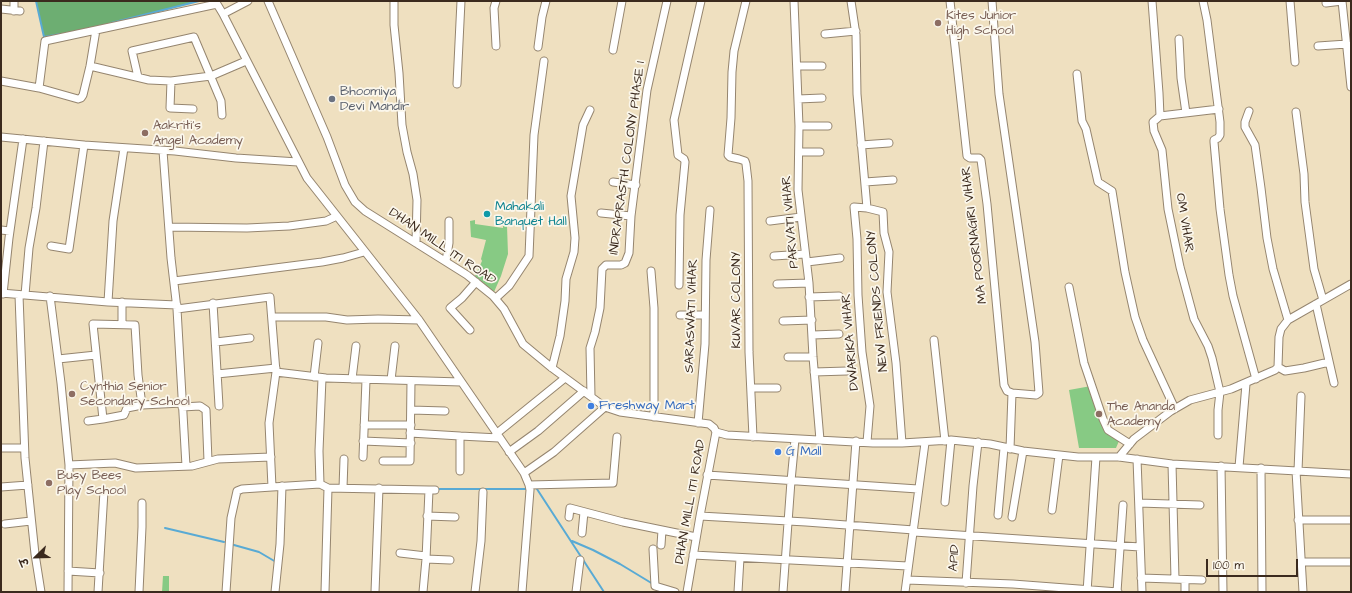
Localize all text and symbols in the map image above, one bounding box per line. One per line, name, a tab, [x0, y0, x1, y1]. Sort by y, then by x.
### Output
place label: Kites Junior High School	[946, 8, 1016, 39]
marker: Kites Junior High School	[933, 18, 943, 28]
street label: INDRAPRASTH COLONY PHASE 1	[607, 60, 649, 256]
place label: Bhoomiya Devi Mandir	[340, 84, 409, 115]
marker: Bhoomiya Devi Mandir	[327, 94, 337, 104]
place label: Aakriti's Angel Academy	[153, 118, 243, 149]
marker: Aakriti's Angel Academy	[140, 128, 150, 138]
street label: MA POORNAGIRI VIHAR	[959, 165, 991, 305]
street label: PARVATI VIHAR	[779, 175, 803, 269]
street label: OM VIHAR	[1172, 192, 1196, 254]
place label: Mahakali Banquet Hall	[495, 199, 567, 230]
street label: DHAN MILL ITI ROAD	[385, 205, 499, 289]
marker: Mahakali Banquet Hall	[482, 209, 492, 219]
street label: NEW FRIENDS COLONY	[864, 230, 892, 372]
street label: KUVAR COLONY	[729, 252, 745, 348]
street label: SARASWATI VIHAR	[682, 259, 702, 373]
street label: DWARIKA VIHAR	[839, 293, 863, 391]
place label: Cynthia Senior Secondary School	[80, 379, 190, 410]
marker: Cynthia Senior Secondary School	[67, 389, 77, 399]
place label: Freshway Mart	[599, 398, 694, 414]
place label: The Ananda Academy	[1107, 399, 1175, 430]
marker: Freshway Mart	[586, 401, 596, 411]
marker: The Ananda Academy	[1094, 409, 1104, 419]
street label: DHAN MILL ITI ROAD	[672, 439, 710, 565]
place label: G Mall	[786, 444, 822, 460]
marker: G Mall	[773, 447, 783, 457]
place label: Busy Bees Play School	[57, 468, 126, 499]
marker: Busy Bees Play School	[44, 478, 54, 488]
north arrow	[16, 537, 56, 577]
street label: APID	[946, 544, 964, 572]
scale bar	[1208, 551, 1300, 577]
text: उ	[16, 556, 33, 568]
text: 100 m	[1213, 557, 1244, 574]

